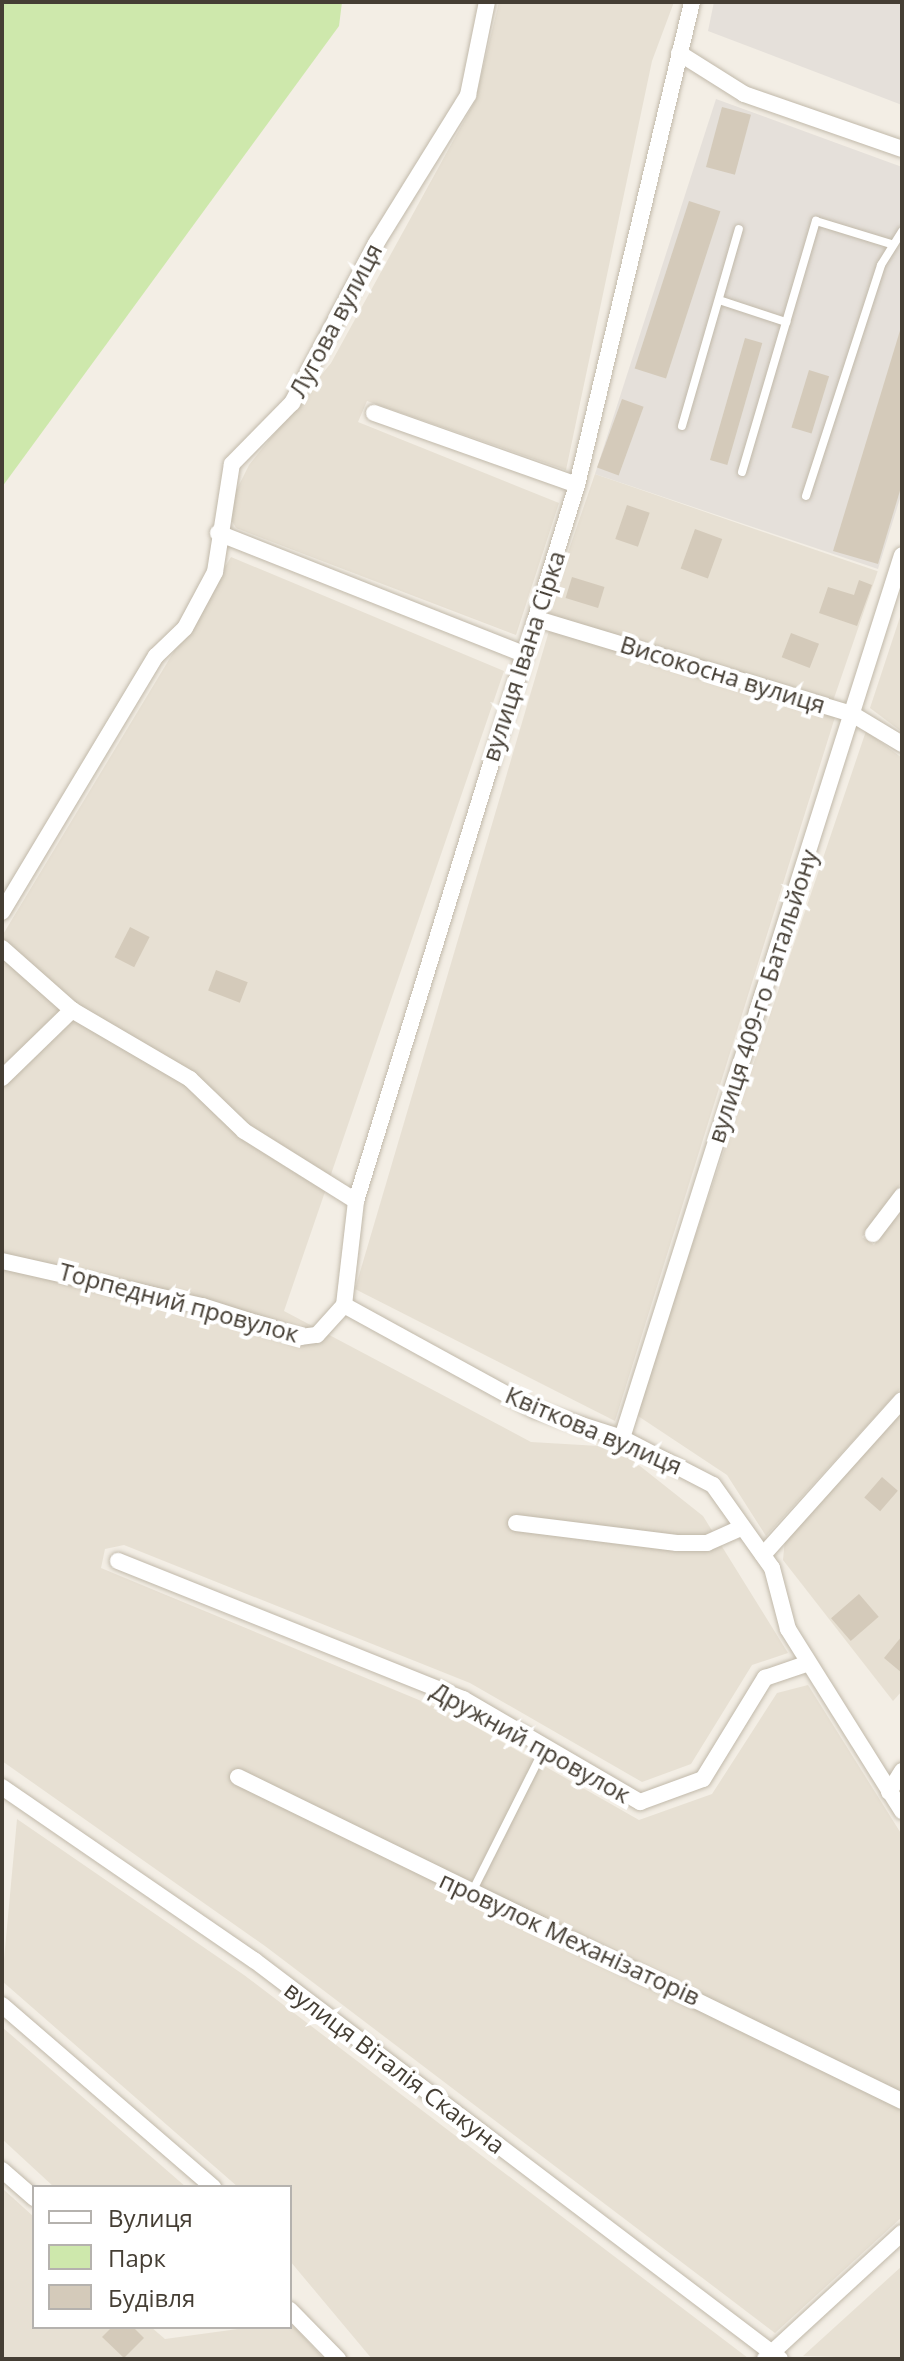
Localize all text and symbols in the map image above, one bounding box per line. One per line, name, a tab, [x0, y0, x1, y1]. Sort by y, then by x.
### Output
street label: Лугова вулиця	[282, 238, 388, 402]
street label: вулиця Івана Сірка	[475, 547, 571, 765]
street label: Високосна вулиця	[617, 629, 829, 719]
street label: вулиця 409-го Батальйону	[701, 846, 823, 1146]
street label: Торпедний провулок	[56, 1256, 302, 1348]
street label: Квіткова вулиця	[501, 1380, 687, 1480]
street label: Дружний провулок	[426, 1675, 636, 1809]
street label: провулок Механізаторів	[435, 1865, 705, 2011]
street label: вулиця Віталія Скакуна	[279, 1975, 511, 2159]
legend	[32, 2185, 292, 2329]
text: Вулиця	[108, 2201, 193, 2234]
text: Парк	[108, 2241, 166, 2274]
text: Будівля	[108, 2281, 195, 2314]

